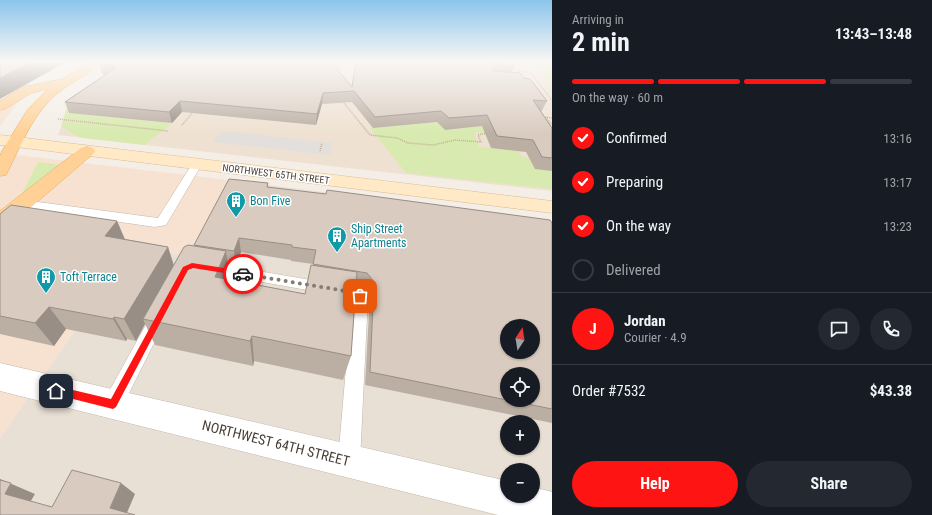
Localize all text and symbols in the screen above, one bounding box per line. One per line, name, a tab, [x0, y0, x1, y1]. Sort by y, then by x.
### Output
text: Arriving in	[572, 12, 624, 27]
text: 13:43–13:48	[835, 25, 912, 43]
text: 2 min	[572, 27, 630, 57]
text: On the way · 60 m	[572, 90, 663, 105]
icon: check	[572, 127, 594, 149]
text: Confirmed	[606, 129, 667, 147]
text: 13:16	[883, 131, 912, 146]
street label: NORTHWEST 65TH STREET	[222, 162, 330, 186]
icon: check	[572, 171, 594, 193]
text: Preparing	[606, 173, 663, 191]
text: 13:17	[883, 175, 912, 190]
building icon: Bon Five	[225, 190, 247, 218]
place label: Bon Five	[250, 194, 291, 208]
icon: check	[572, 215, 594, 237]
text: On the way	[606, 217, 671, 235]
text: 13:23	[883, 219, 912, 234]
place label: Ship Street Apartments	[351, 222, 407, 250]
building icon: Ship Street Apartments	[326, 225, 348, 253]
courier	[223, 254, 263, 294]
text: Delivered	[606, 261, 661, 279]
icon: car	[232, 263, 254, 285]
building icon: Toft Terrace	[35, 266, 57, 294]
place label: Toft Terrace	[60, 270, 117, 284]
pin	[343, 279, 377, 313]
icon: bag	[349, 285, 371, 307]
button: chat	[818, 308, 860, 350]
button: phone	[870, 308, 912, 350]
text: Jordan	[624, 312, 666, 330]
north arrow	[500, 319, 540, 359]
map controls	[500, 319, 540, 503]
text: J	[589, 320, 597, 338]
text: Courier · 4.9	[624, 330, 687, 345]
button: locate	[500, 367, 540, 407]
pin	[39, 374, 73, 408]
icon: home	[45, 380, 67, 402]
text: Order #7532	[572, 382, 646, 400]
text: $43.38	[870, 382, 912, 400]
button: +	[500, 415, 540, 455]
street label: NORTHWEST 64TH STREET	[201, 417, 351, 469]
button: Help	[572, 461, 738, 507]
button: Share	[746, 461, 912, 507]
button: −	[500, 463, 540, 503]

